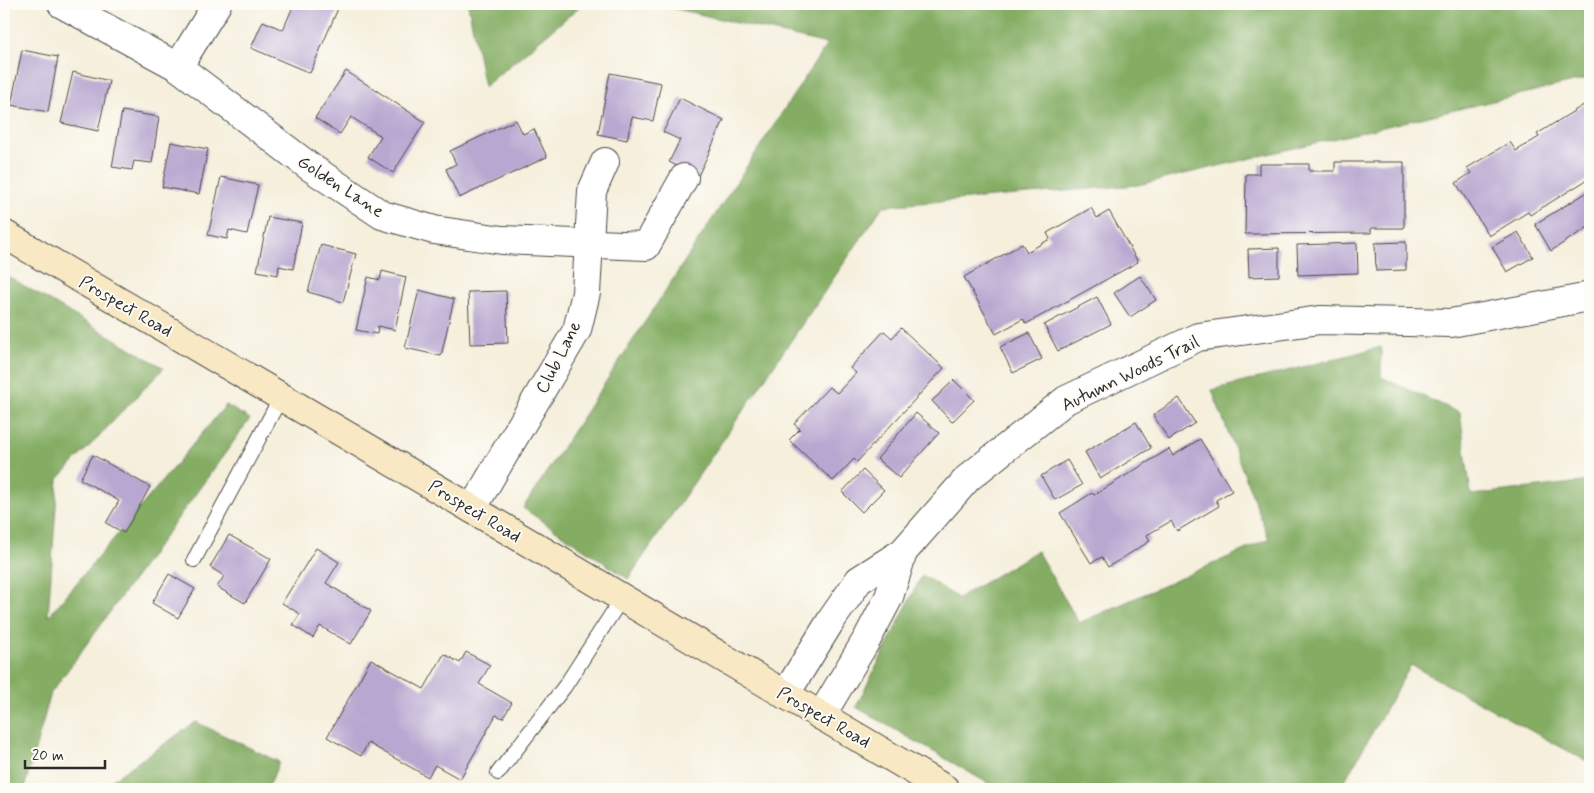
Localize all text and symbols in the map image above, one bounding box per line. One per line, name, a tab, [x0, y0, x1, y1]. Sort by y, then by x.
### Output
street label: Golden Lane	[293, 150, 389, 224]
street label: Prospect Road	[74, 270, 177, 343]
street label: Club Lane	[530, 317, 587, 398]
street label: Autumn Woods Trail	[1058, 330, 1203, 418]
street label: Prospect Road	[424, 475, 525, 549]
street label: Prospect Road	[772, 681, 875, 754]
scale bar	[25, 738, 105, 770]
text: 20 m	[32, 746, 64, 766]

